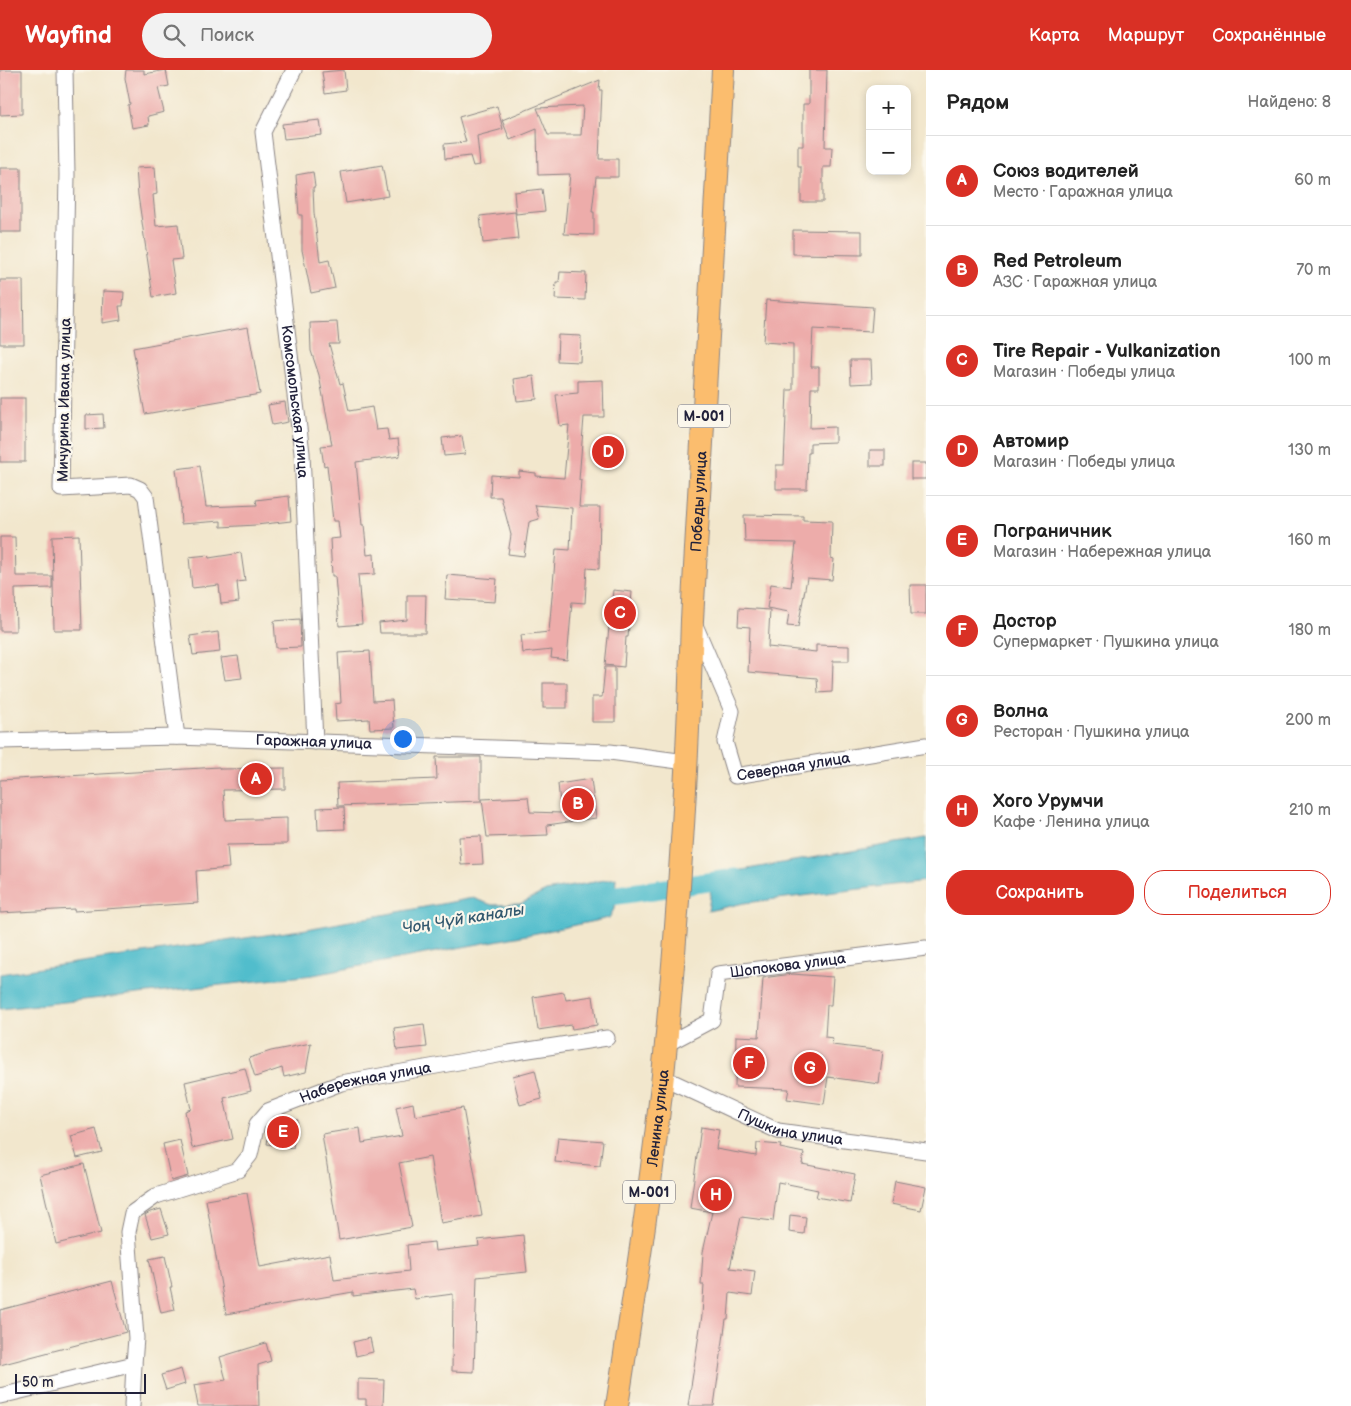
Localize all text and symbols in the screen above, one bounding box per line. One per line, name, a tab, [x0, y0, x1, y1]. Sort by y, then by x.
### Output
search box	[142, 13, 492, 58]
text: Wayfind	[25, 21, 112, 50]
icon: search	[160, 21, 188, 49]
text: Поиск	[200, 24, 254, 47]
text: Карта	[1029, 25, 1080, 46]
text: Маршрут	[1108, 25, 1184, 46]
text: Сохранённые	[1212, 25, 1326, 46]
map controls	[866, 85, 911, 175]
button: +	[866, 85, 911, 130]
text: Рядом	[946, 90, 1009, 115]
text: Найдено: 8	[1248, 93, 1331, 112]
button: −	[866, 130, 911, 175]
text: Союз водителей	[993, 160, 1139, 183]
text: A	[957, 171, 967, 190]
text: 60 m	[1294, 171, 1331, 190]
text: Место · Гаражная улица	[993, 183, 1173, 202]
text: Red Petroleum	[993, 250, 1122, 273]
text: B	[956, 261, 968, 280]
text: 70 m	[1296, 261, 1331, 280]
text: АЗС · Гаражная улица	[993, 273, 1157, 292]
street label: Мичурина Ивана улица	[54, 317, 75, 482]
street label: Комсомольская улица	[277, 324, 312, 479]
text: Tire Repair - Vulkanization	[993, 340, 1221, 363]
text: C	[956, 351, 968, 370]
text: 100 m	[1288, 351, 1331, 370]
text: Магазин · Победы улица	[993, 363, 1175, 382]
road number: М-001	[678, 404, 730, 428]
text: Автомир	[993, 430, 1069, 453]
pin: D	[592, 433, 624, 471]
text: D	[956, 441, 968, 460]
text: 130 m	[1288, 441, 1331, 460]
street label: Победы улица	[687, 450, 712, 553]
text: Магазин · Победы улица	[993, 453, 1175, 472]
text: Пограничник	[993, 520, 1112, 543]
text: E	[957, 531, 967, 550]
text: 160 m	[1288, 531, 1331, 550]
text: Магазин · Набережная улица	[993, 543, 1211, 562]
pin: C	[604, 594, 636, 632]
text: Достор	[993, 610, 1057, 633]
text: F	[957, 621, 967, 640]
text: 180 m	[1289, 621, 1331, 640]
text: Супермаркет · Пушкина улица	[993, 633, 1219, 652]
text: Волна	[993, 700, 1048, 723]
text: G	[956, 711, 968, 730]
text: 200 m	[1285, 711, 1331, 730]
text: Ресторан · Пушкина улица	[993, 723, 1190, 742]
your location	[390, 726, 416, 752]
street label: Гаражная улица	[255, 731, 372, 754]
street label: Северная улица	[735, 748, 852, 786]
pin: A	[240, 760, 272, 798]
pin: B	[562, 785, 594, 823]
text: Хого Урумчи	[993, 790, 1104, 813]
text: H	[956, 801, 968, 820]
text: 210 m	[1289, 801, 1331, 820]
text: Кафе · Ленина улица	[993, 813, 1150, 832]
button: Сохранить	[946, 870, 1134, 915]
button: Поделиться	[1144, 870, 1331, 915]
water label: Чоң Чүй каналы	[401, 900, 526, 939]
street label: Шопокова улица	[729, 949, 847, 982]
pin: F	[733, 1044, 765, 1082]
pin: G	[794, 1049, 826, 1087]
street label: Набережная улица	[297, 1058, 433, 1108]
street label: Ленина улица	[643, 1068, 674, 1169]
street label: Пушкина улица	[734, 1104, 844, 1150]
pin: E	[267, 1113, 299, 1151]
pin: H	[700, 1176, 732, 1214]
road number: М-001	[623, 1180, 675, 1204]
scale bar	[15, 1371, 146, 1394]
text: 50 m	[22, 1374, 54, 1391]

